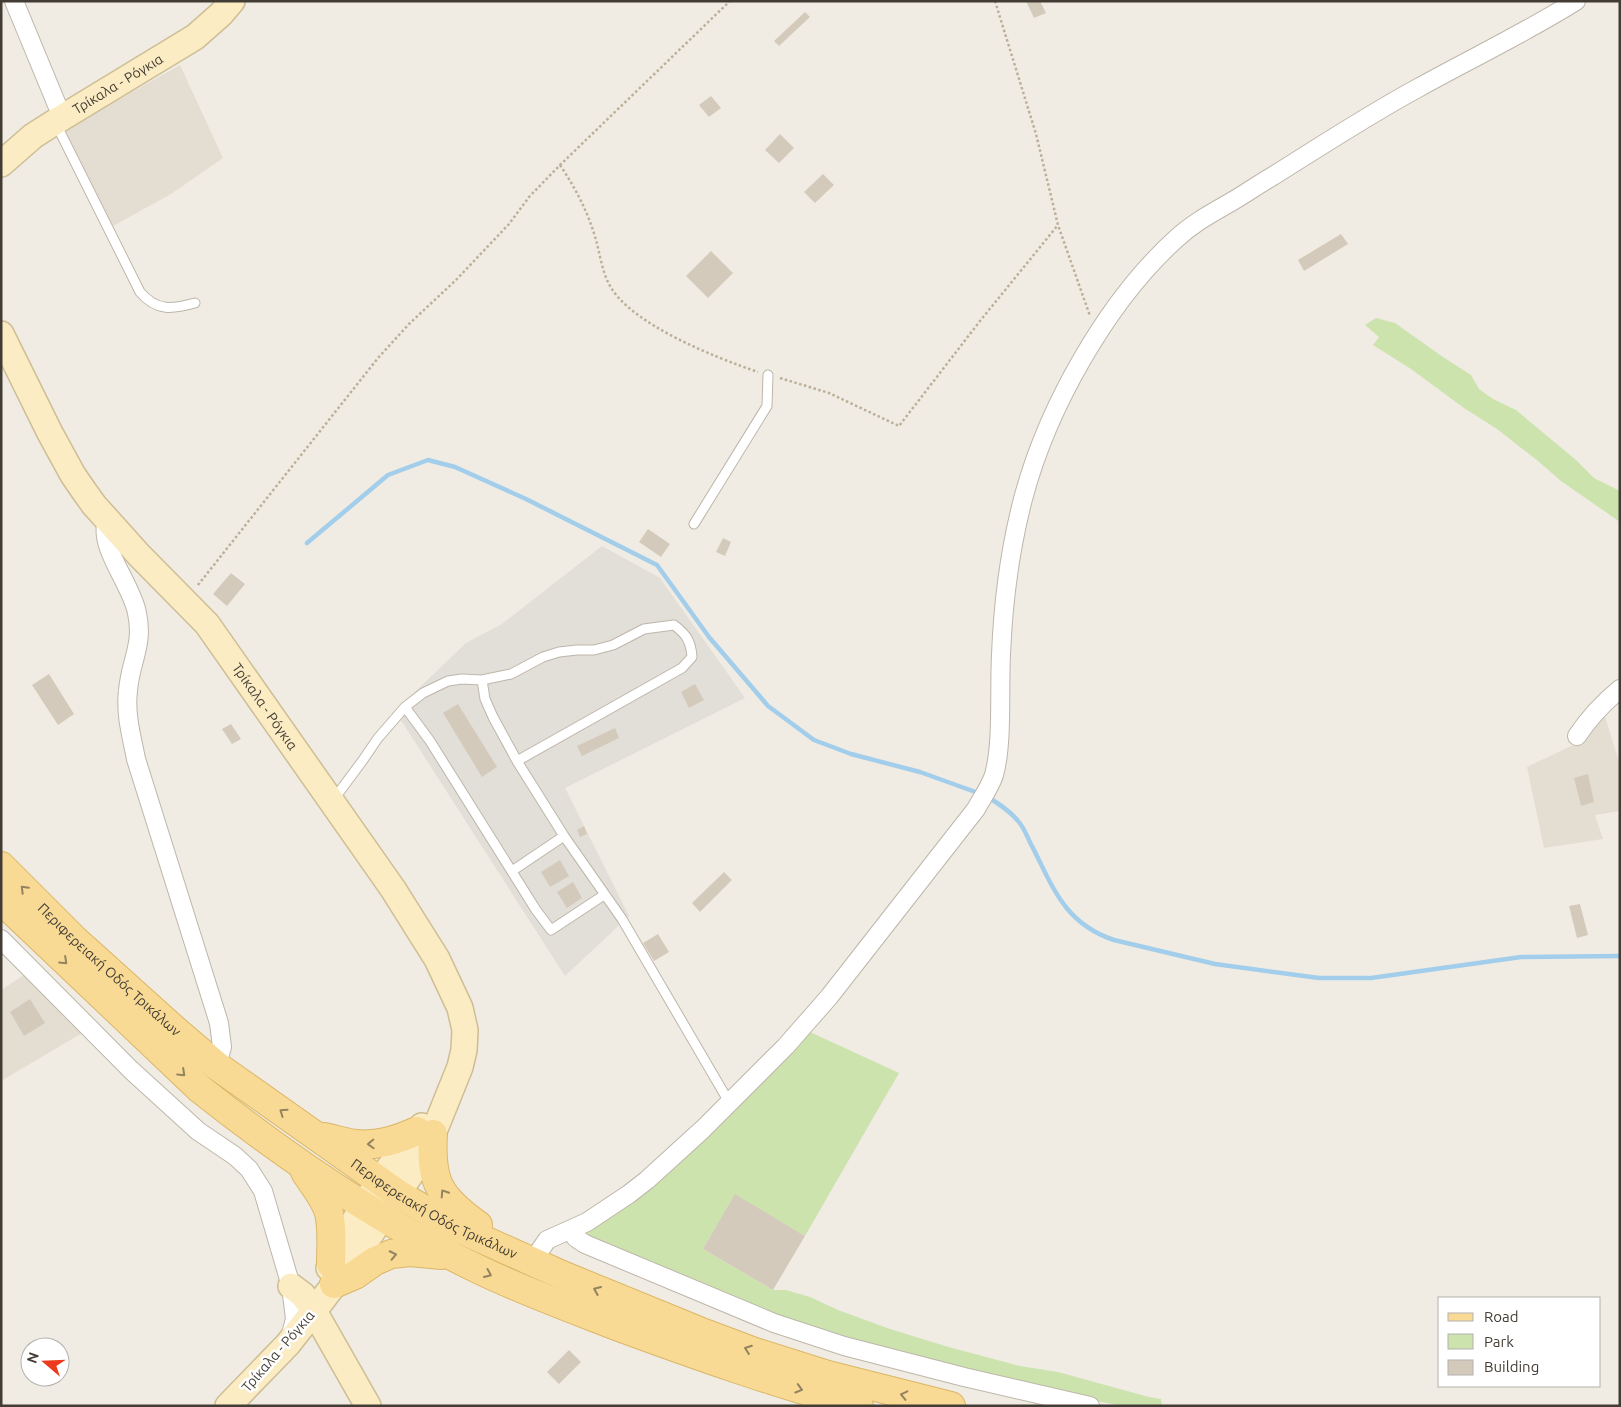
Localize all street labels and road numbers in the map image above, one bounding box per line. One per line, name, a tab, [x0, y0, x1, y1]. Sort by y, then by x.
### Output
street label: Τρίκαλα - Ρόγκια	[70, 50, 166, 117]
street label: Τρίκαλα - Ρόγκια	[229, 660, 301, 754]
street label: Περιφερειακή Οδός Τρικάλων	[35, 900, 184, 1040]
street label: Περιφερειακή Οδός Τρικάλων	[348, 1155, 520, 1262]
street label: Τρίκαλα - Ρόγκια	[238, 1307, 318, 1395]

